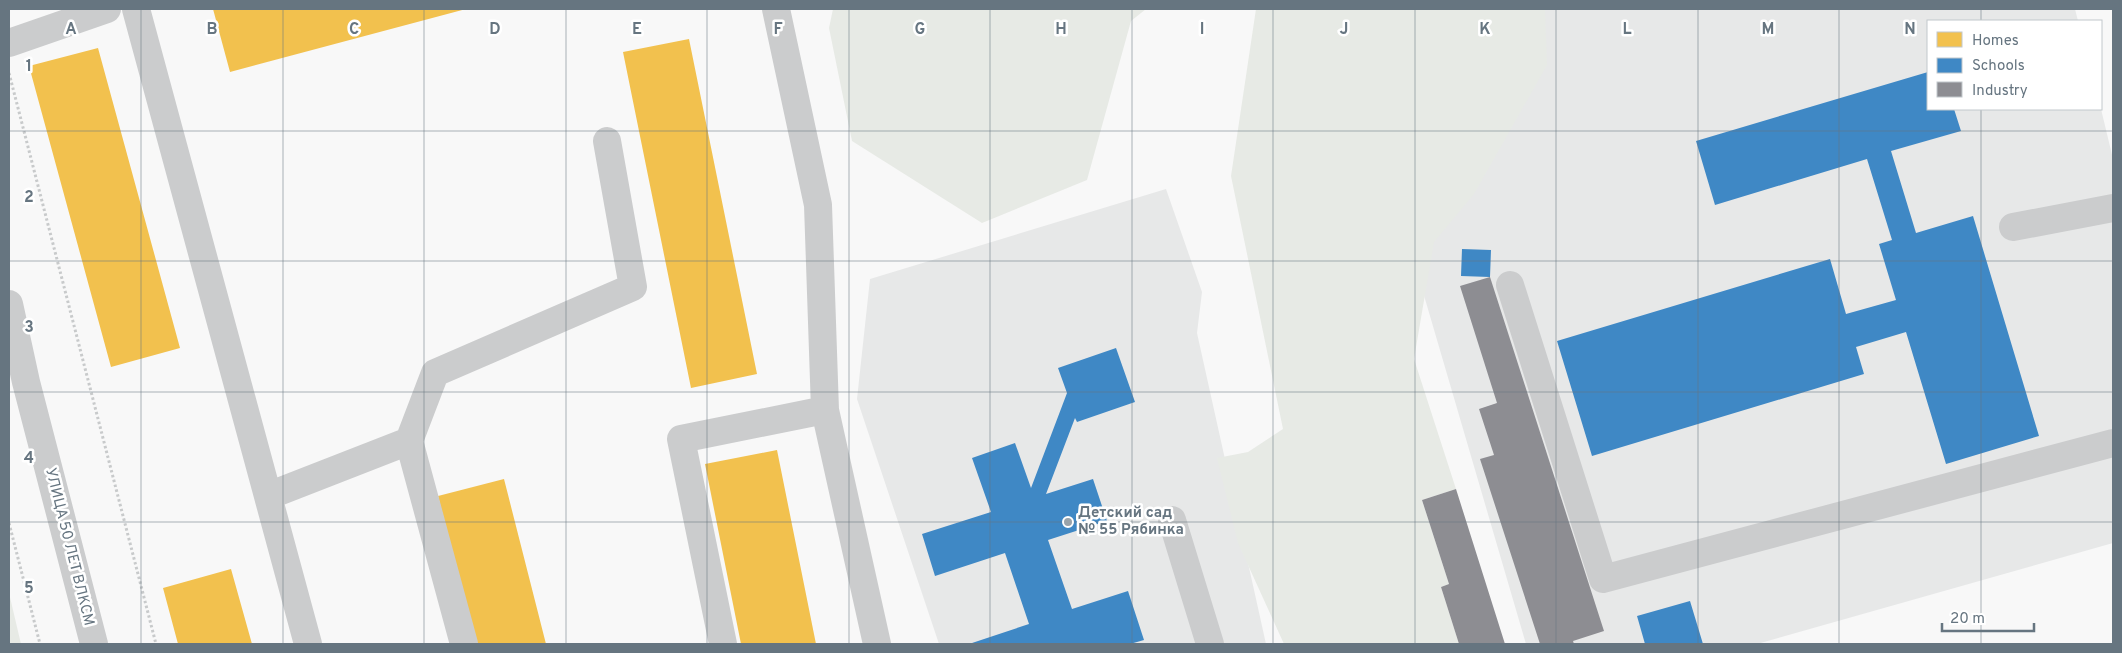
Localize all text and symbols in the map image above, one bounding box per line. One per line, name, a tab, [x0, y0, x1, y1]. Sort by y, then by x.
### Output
text: A	[65, 20, 77, 40]
text: B	[206, 20, 218, 40]
text: C	[349, 20, 359, 40]
text: D	[489, 20, 501, 40]
text: E	[632, 20, 642, 40]
text: F	[773, 20, 783, 40]
text: G	[915, 20, 925, 40]
text: H	[1055, 20, 1067, 40]
text: I	[1200, 20, 1204, 40]
text: J	[1340, 20, 1348, 40]
text: K	[1479, 20, 1491, 40]
text: L	[1622, 20, 1632, 40]
text: M	[1762, 20, 1774, 40]
text: N	[1904, 20, 1916, 40]
legend	[1927, 20, 2102, 110]
text: Homes	[1972, 32, 2019, 51]
text: 1	[26, 57, 32, 77]
text: Schools	[1972, 57, 2025, 76]
text: Industry	[1972, 82, 2028, 101]
text: 2	[24, 188, 34, 208]
text: 3	[24, 318, 34, 338]
text: 4	[24, 449, 34, 469]
street label: УЛИЦА 50 ЛЕТ ВЛКСМ	[40, 466, 98, 628]
place label: Детский сад № 55 Рябинка	[1078, 504, 1184, 540]
marker: Детский сад № 55 Рябинка	[1062, 516, 1074, 528]
text: 5	[24, 579, 34, 599]
scale bar	[1942, 600, 2034, 632]
text: 20 m	[1950, 610, 1985, 629]

